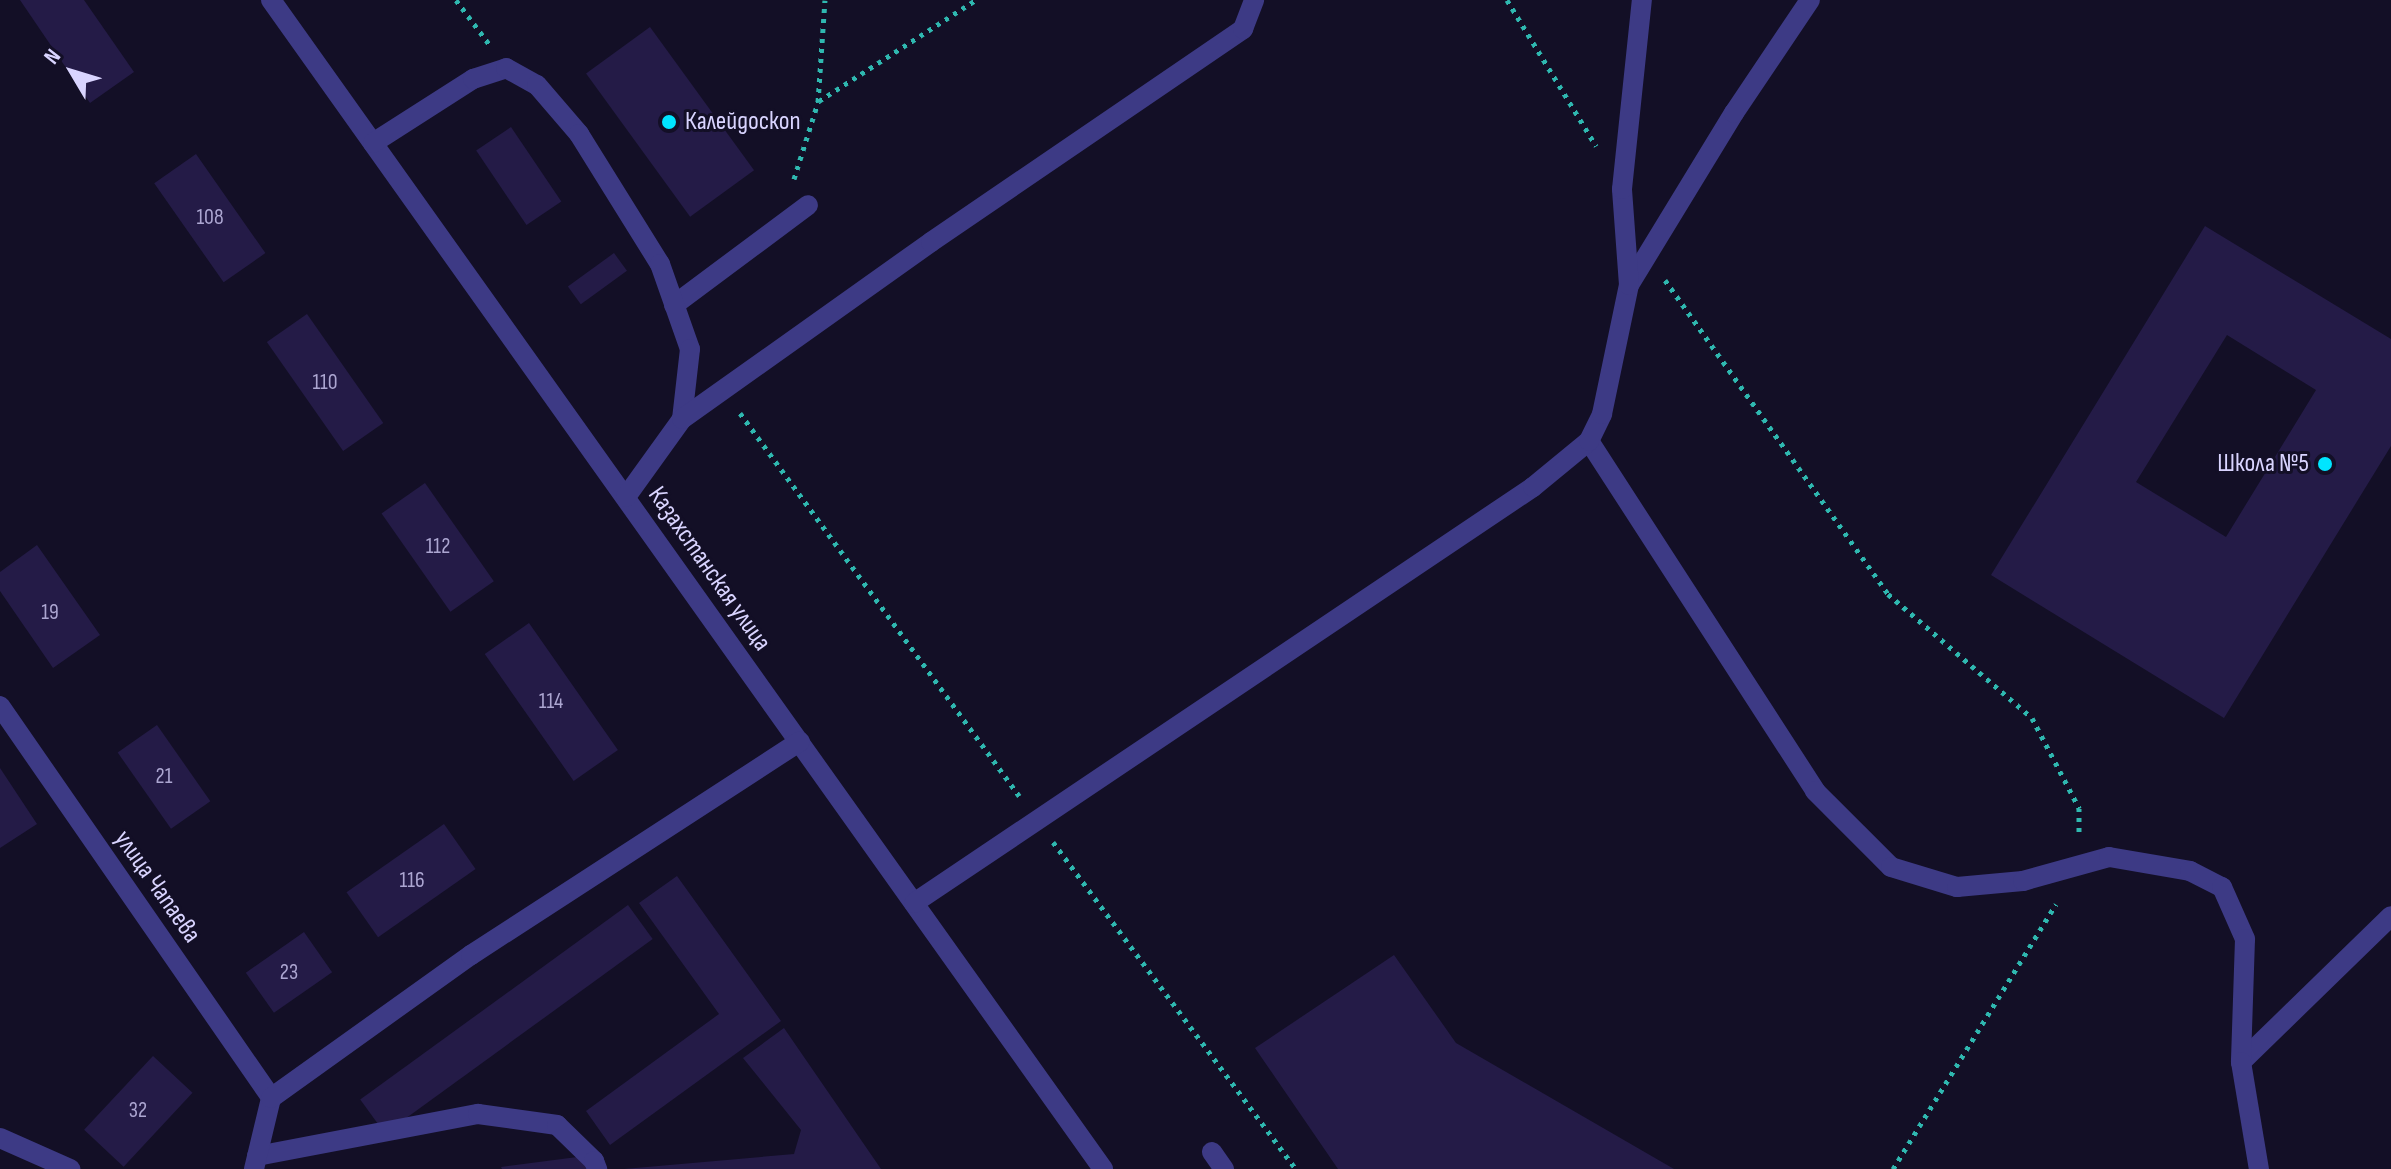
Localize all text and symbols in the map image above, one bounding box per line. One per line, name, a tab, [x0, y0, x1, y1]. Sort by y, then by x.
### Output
north arrow	[32, 32, 112, 112]
text: N	[38, 44, 67, 70]
place label: Калейдоскоп	[685, 106, 801, 138]
marker: Калейдоскоп	[660, 113, 678, 131]
house number: 108	[196, 205, 224, 231]
house number: 110	[312, 370, 338, 396]
place label: Школа №5	[2217, 448, 2309, 480]
marker: Школа №5	[2316, 455, 2334, 473]
street label: Казахстанская улица	[641, 481, 777, 657]
house number: 112	[426, 534, 450, 560]
house number: 19	[41, 600, 59, 626]
house number: 114	[539, 689, 563, 715]
house number: 21	[156, 764, 172, 790]
street label: улица Чапаева	[107, 825, 207, 949]
house number: 116	[399, 868, 425, 894]
house number: 23	[280, 960, 298, 986]
house number: 32	[129, 1098, 147, 1124]

